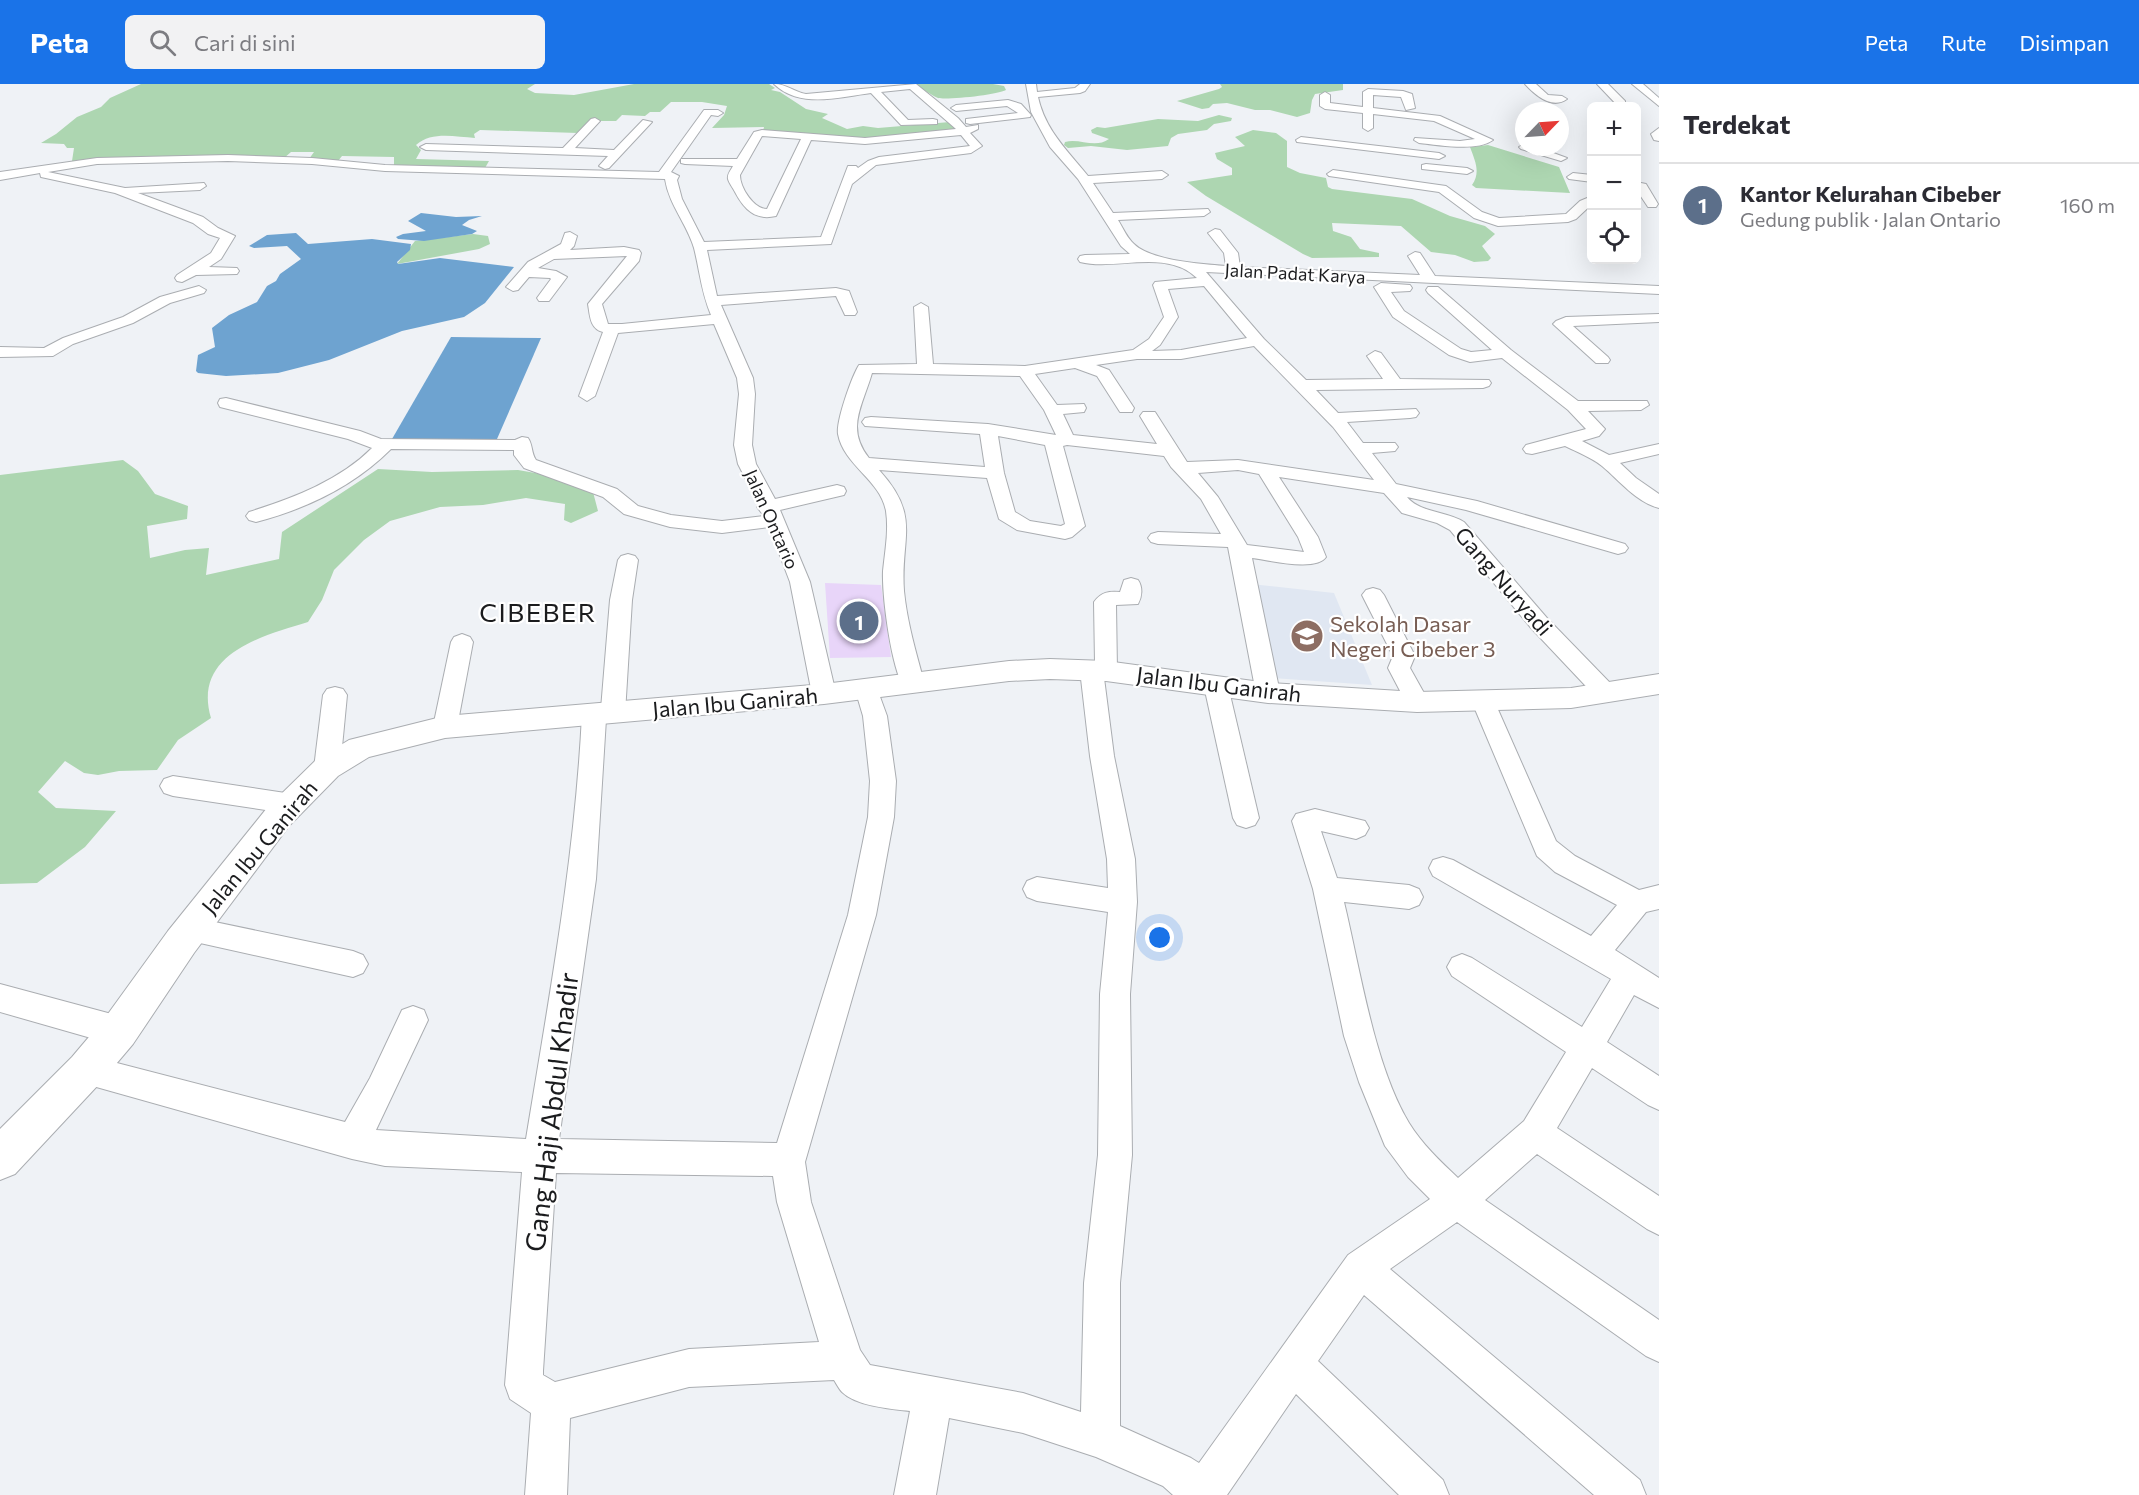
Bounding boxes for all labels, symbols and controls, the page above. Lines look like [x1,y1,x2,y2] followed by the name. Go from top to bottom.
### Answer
[125,15,545,69] search box
[30,25,89,59] text: Peta
[146,26,179,59] icon: search
[194,29,296,56] text: Cari di sini
[1865,30,1908,55] text: Peta
[1941,30,1986,55] text: Rute
[2019,30,2109,55] text: Disimpan
[1515,102,1569,156] north arrow
[1587,102,1641,264] map controls
[1587,102,1641,156] button: +
[1683,108,1790,139] text: Terdekat
[1587,156,1641,210] button: −
[1740,180,2001,207] text: Kantor Kelurahan Cibeber
[1698,193,1707,217] text: 1
[2060,193,2115,217] text: 160 m
[1740,207,2001,231] text: Gedung publik · Jalan Ontario
[1587,210,1641,264] button: locate
[1224,258,1366,288] street label: Jalan Padat Karya
[740,466,804,572] street label: Jalan Ontario
[1450,521,1558,641] street label: Gang Nuryadi
[479,596,597,627] district label: CIBEBER
[840,598,878,644] pin: 1
[1330,610,1496,662] place label: Sekolah Dasar Negeri Cibeber 3
[1289,618,1325,654] school or university icon: Sekolah Dasar Negeri Cibeber 3
[1135,660,1303,708] street label: Jalan Ibu Ganirah
[651,681,819,723] street label: Jalan Ibu Ganirah
[195,775,323,919] street label: Jalan Ibu Ganirah
[1145,923,1174,952] your location
[518,970,585,1253] street label: Gang Haji Abdul Khadir

